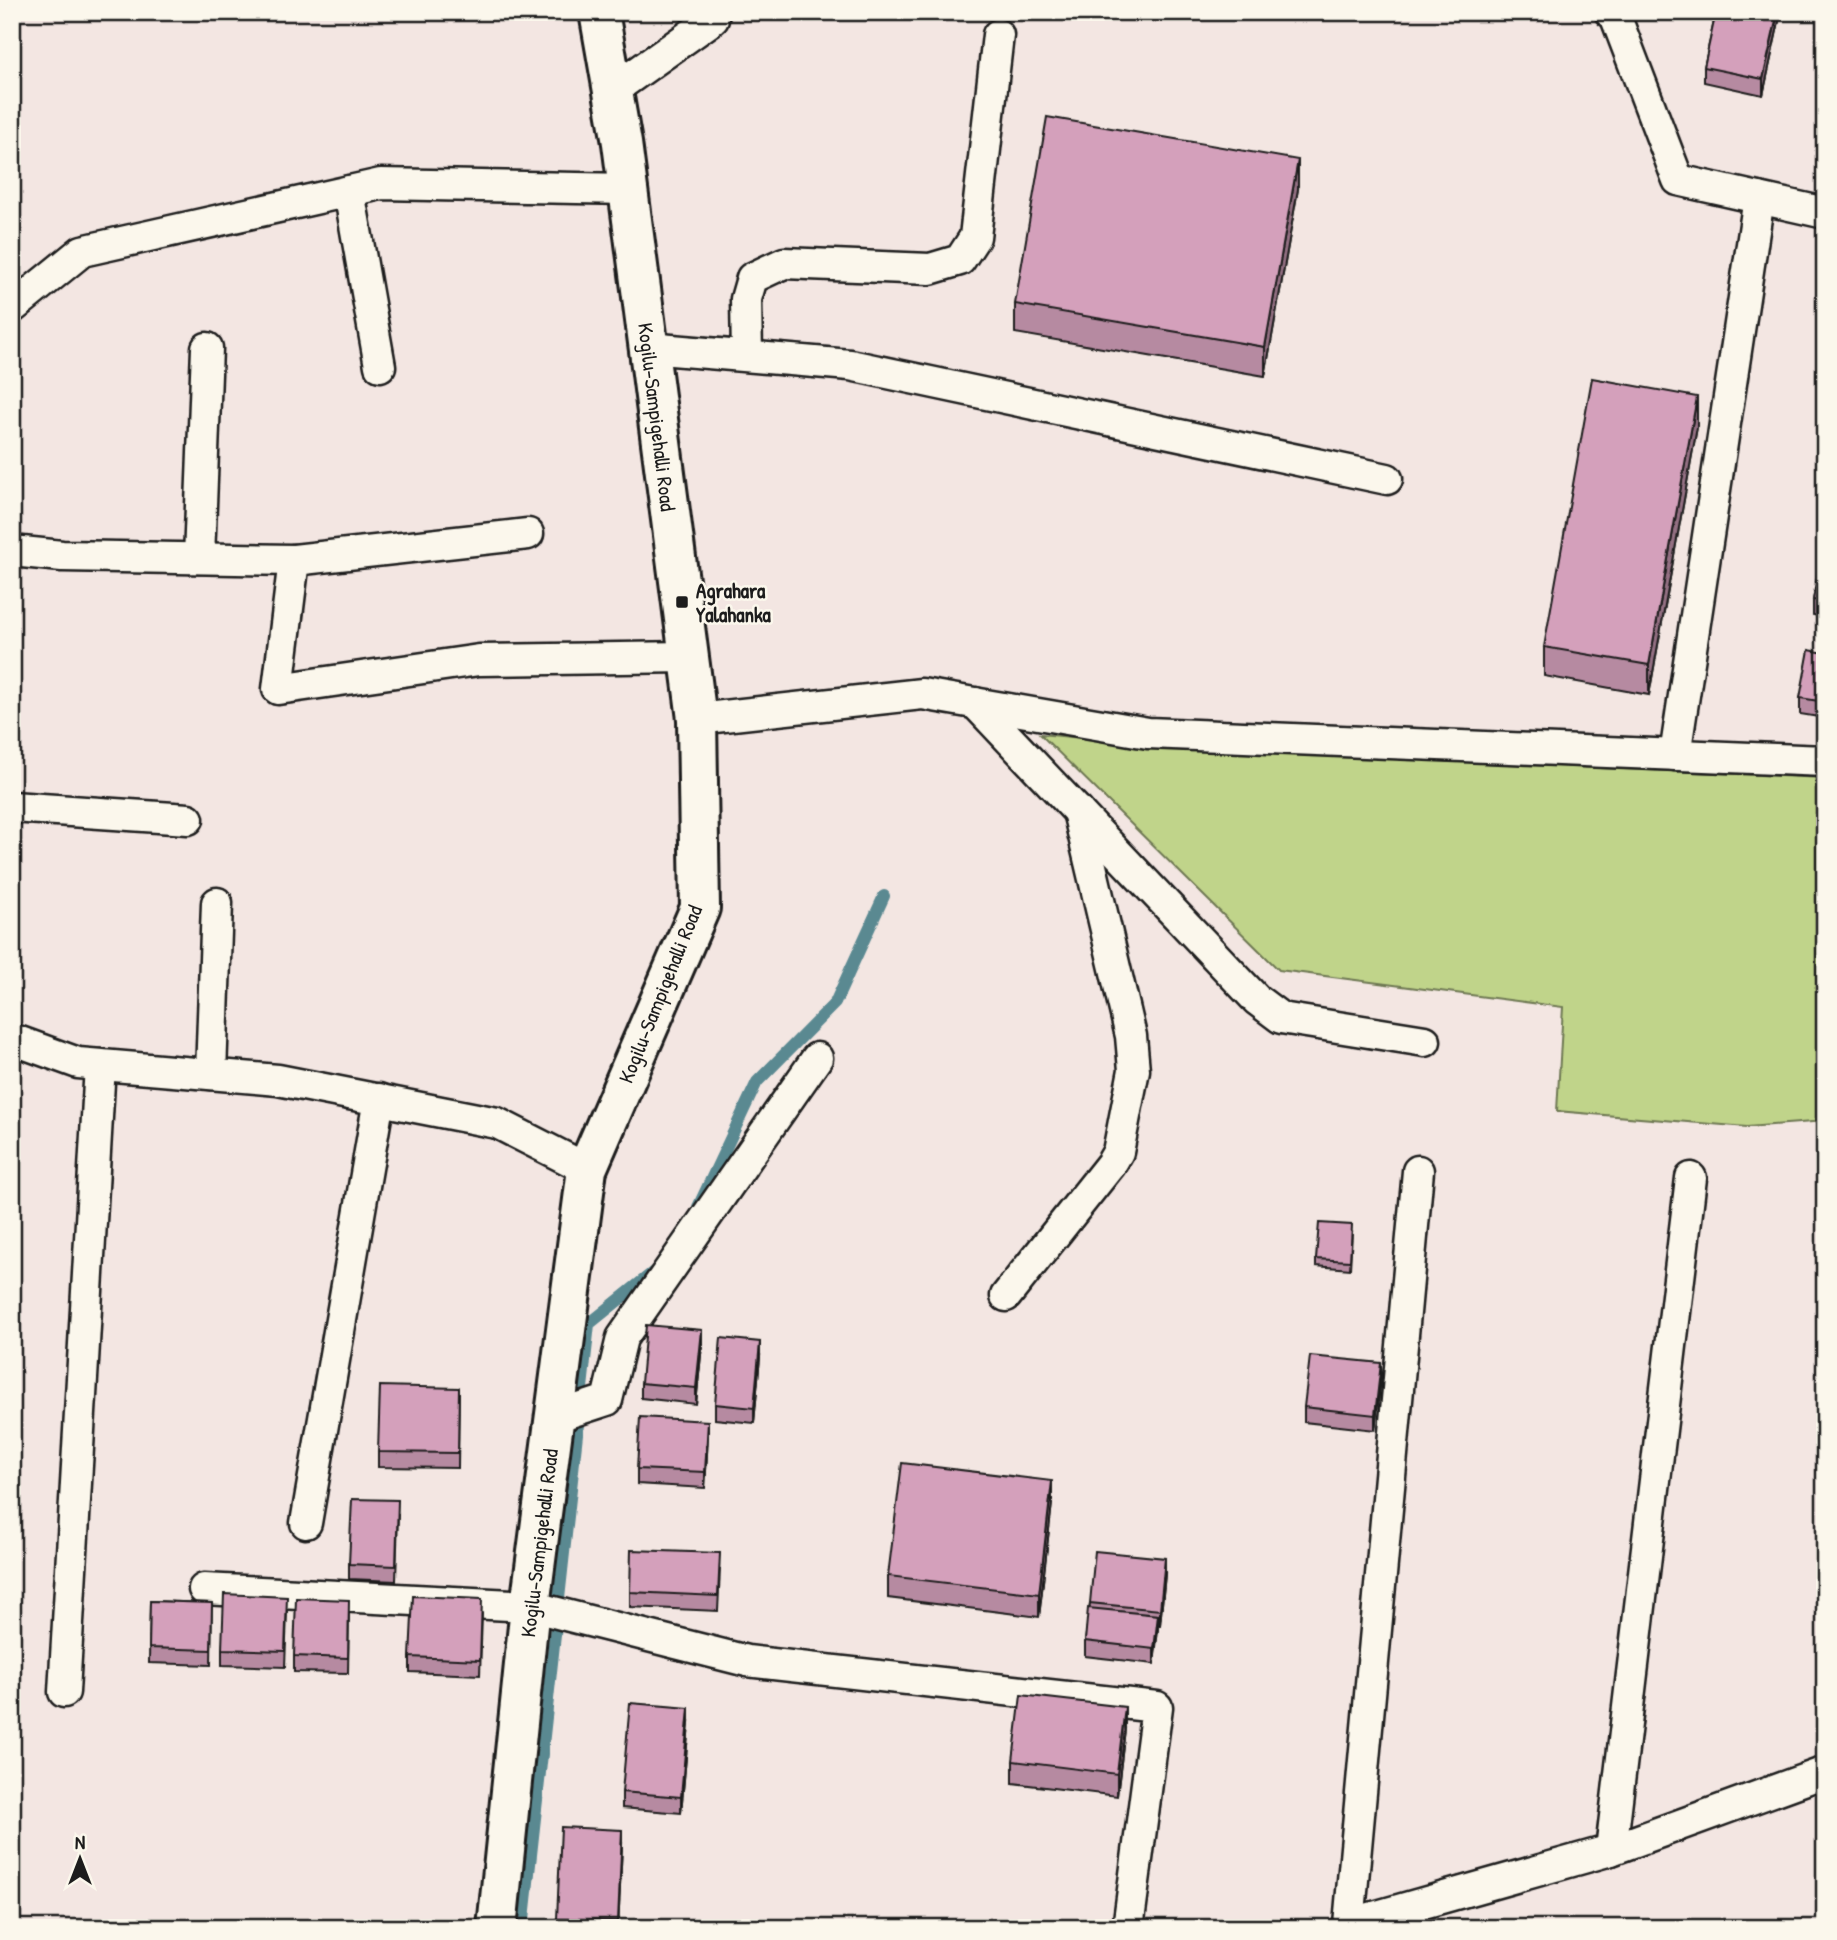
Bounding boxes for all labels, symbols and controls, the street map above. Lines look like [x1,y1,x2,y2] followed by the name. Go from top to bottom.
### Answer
[631,321,683,513] street label: Kogilu-Sampigehalli Road
[696,576,772,629] place label: Agrahara Yalahanka
[674,594,690,610] marker: Agrahara Yalahanka
[611,901,709,1087] street label: Kogilu-Sampigehalli Road
[513,1447,565,1639] street label: Kogilu-Sampigehalli Road
[46,1825,116,1895] north arrow
[75,1829,85,1855] text: N

